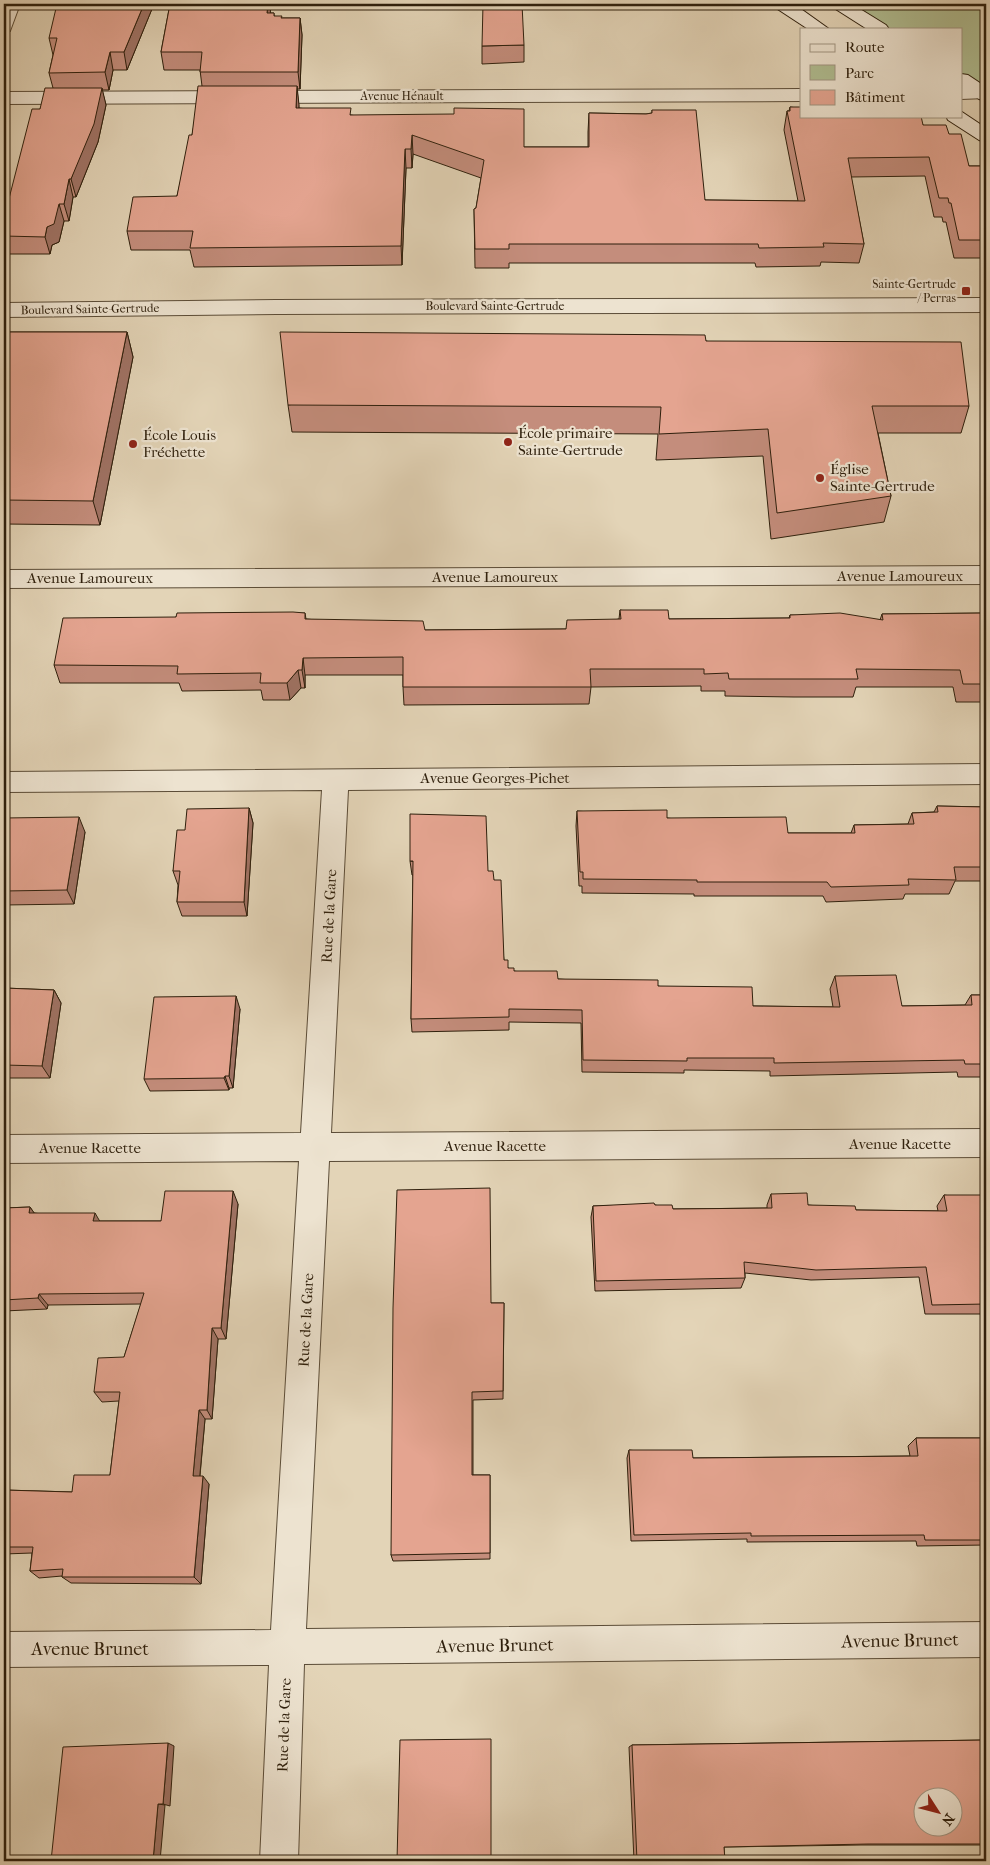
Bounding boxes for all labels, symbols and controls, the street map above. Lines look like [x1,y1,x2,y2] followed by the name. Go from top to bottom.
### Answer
[800,28,962,118] legend
[845,38,885,56] text: Route
[845,64,874,82] text: Parc
[845,88,906,106] text: Bâtiment
[359,89,444,103] street label: Avenue Hénault
[872,277,957,305] place label: Sainte-Gertrude / Perras
[960,285,972,297] marker: Sainte-Gertrude / Perras
[426,299,564,313] street label: Boulevard Sainte-Gertrude
[20,301,160,317] street label: Boulevard Sainte-Gertrude
[518,424,623,459] place label: École primaire Sainte-Gertrude
[143,426,216,461] place label: École Louis Fréchette
[502,436,514,448] marker: École primaire Sainte-Gertrude
[127,438,139,450] marker: École Louis Fréchette
[830,460,935,495] place label: Église Sainte-Gertrude
[814,472,826,484] marker: Église Sainte-Gertrude
[836,567,963,585] street label: Avenue Lamoureux
[431,568,558,586] street label: Avenue Lamoureux
[26,569,153,587] street label: Avenue Lamoureux
[419,769,570,787] street label: Avenue Georges-Pichet
[318,868,340,963] street label: Rue de la Gare
[848,1135,952,1153] street label: Avenue Racette
[443,1137,547,1155] street label: Avenue Racette
[38,1139,142,1157] street label: Avenue Racette
[295,1272,317,1367] street label: Rue de la Gare
[840,1629,959,1653] street label: Avenue Brunet
[435,1634,554,1658] street label: Avenue Brunet
[30,1639,149,1660] street label: Avenue Brunet
[273,1677,295,1772] street label: Rue de la Gare
[912,1788,962,1838] north arrow
[938,1810,958,1829] text: N

